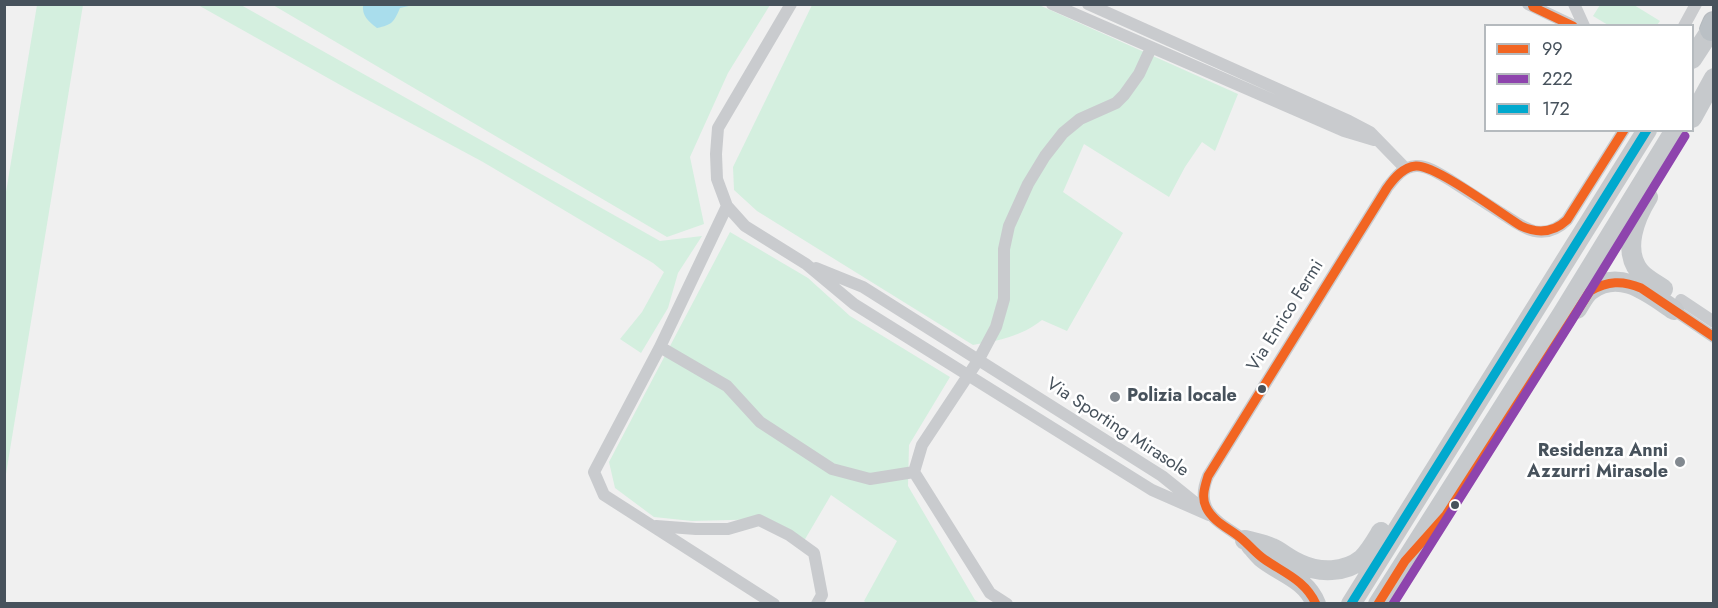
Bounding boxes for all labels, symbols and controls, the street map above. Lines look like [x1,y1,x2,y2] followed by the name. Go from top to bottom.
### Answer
[1484,24,1694,132] legend
[1542,36,1563,62] text: 99
[1542,66,1573,92] text: 222
[1542,96,1570,122] text: 172
[1243,256,1329,376] street label: Via Enrico Fermi
[1042,374,1192,482] street label: Via Sporting Mirasole
[1256,383,1268,395] unlabelled marker
[1127,386,1237,408] place label: Polizia locale
[1108,390,1122,404] marker: Polizia locale
[1527,441,1668,484] place label: Residenza Anni Azzurri Mirasole
[1673,455,1687,469] marker: Residenza Anni Azzurri Mirasole
[1449,499,1461,511] unlabelled marker

